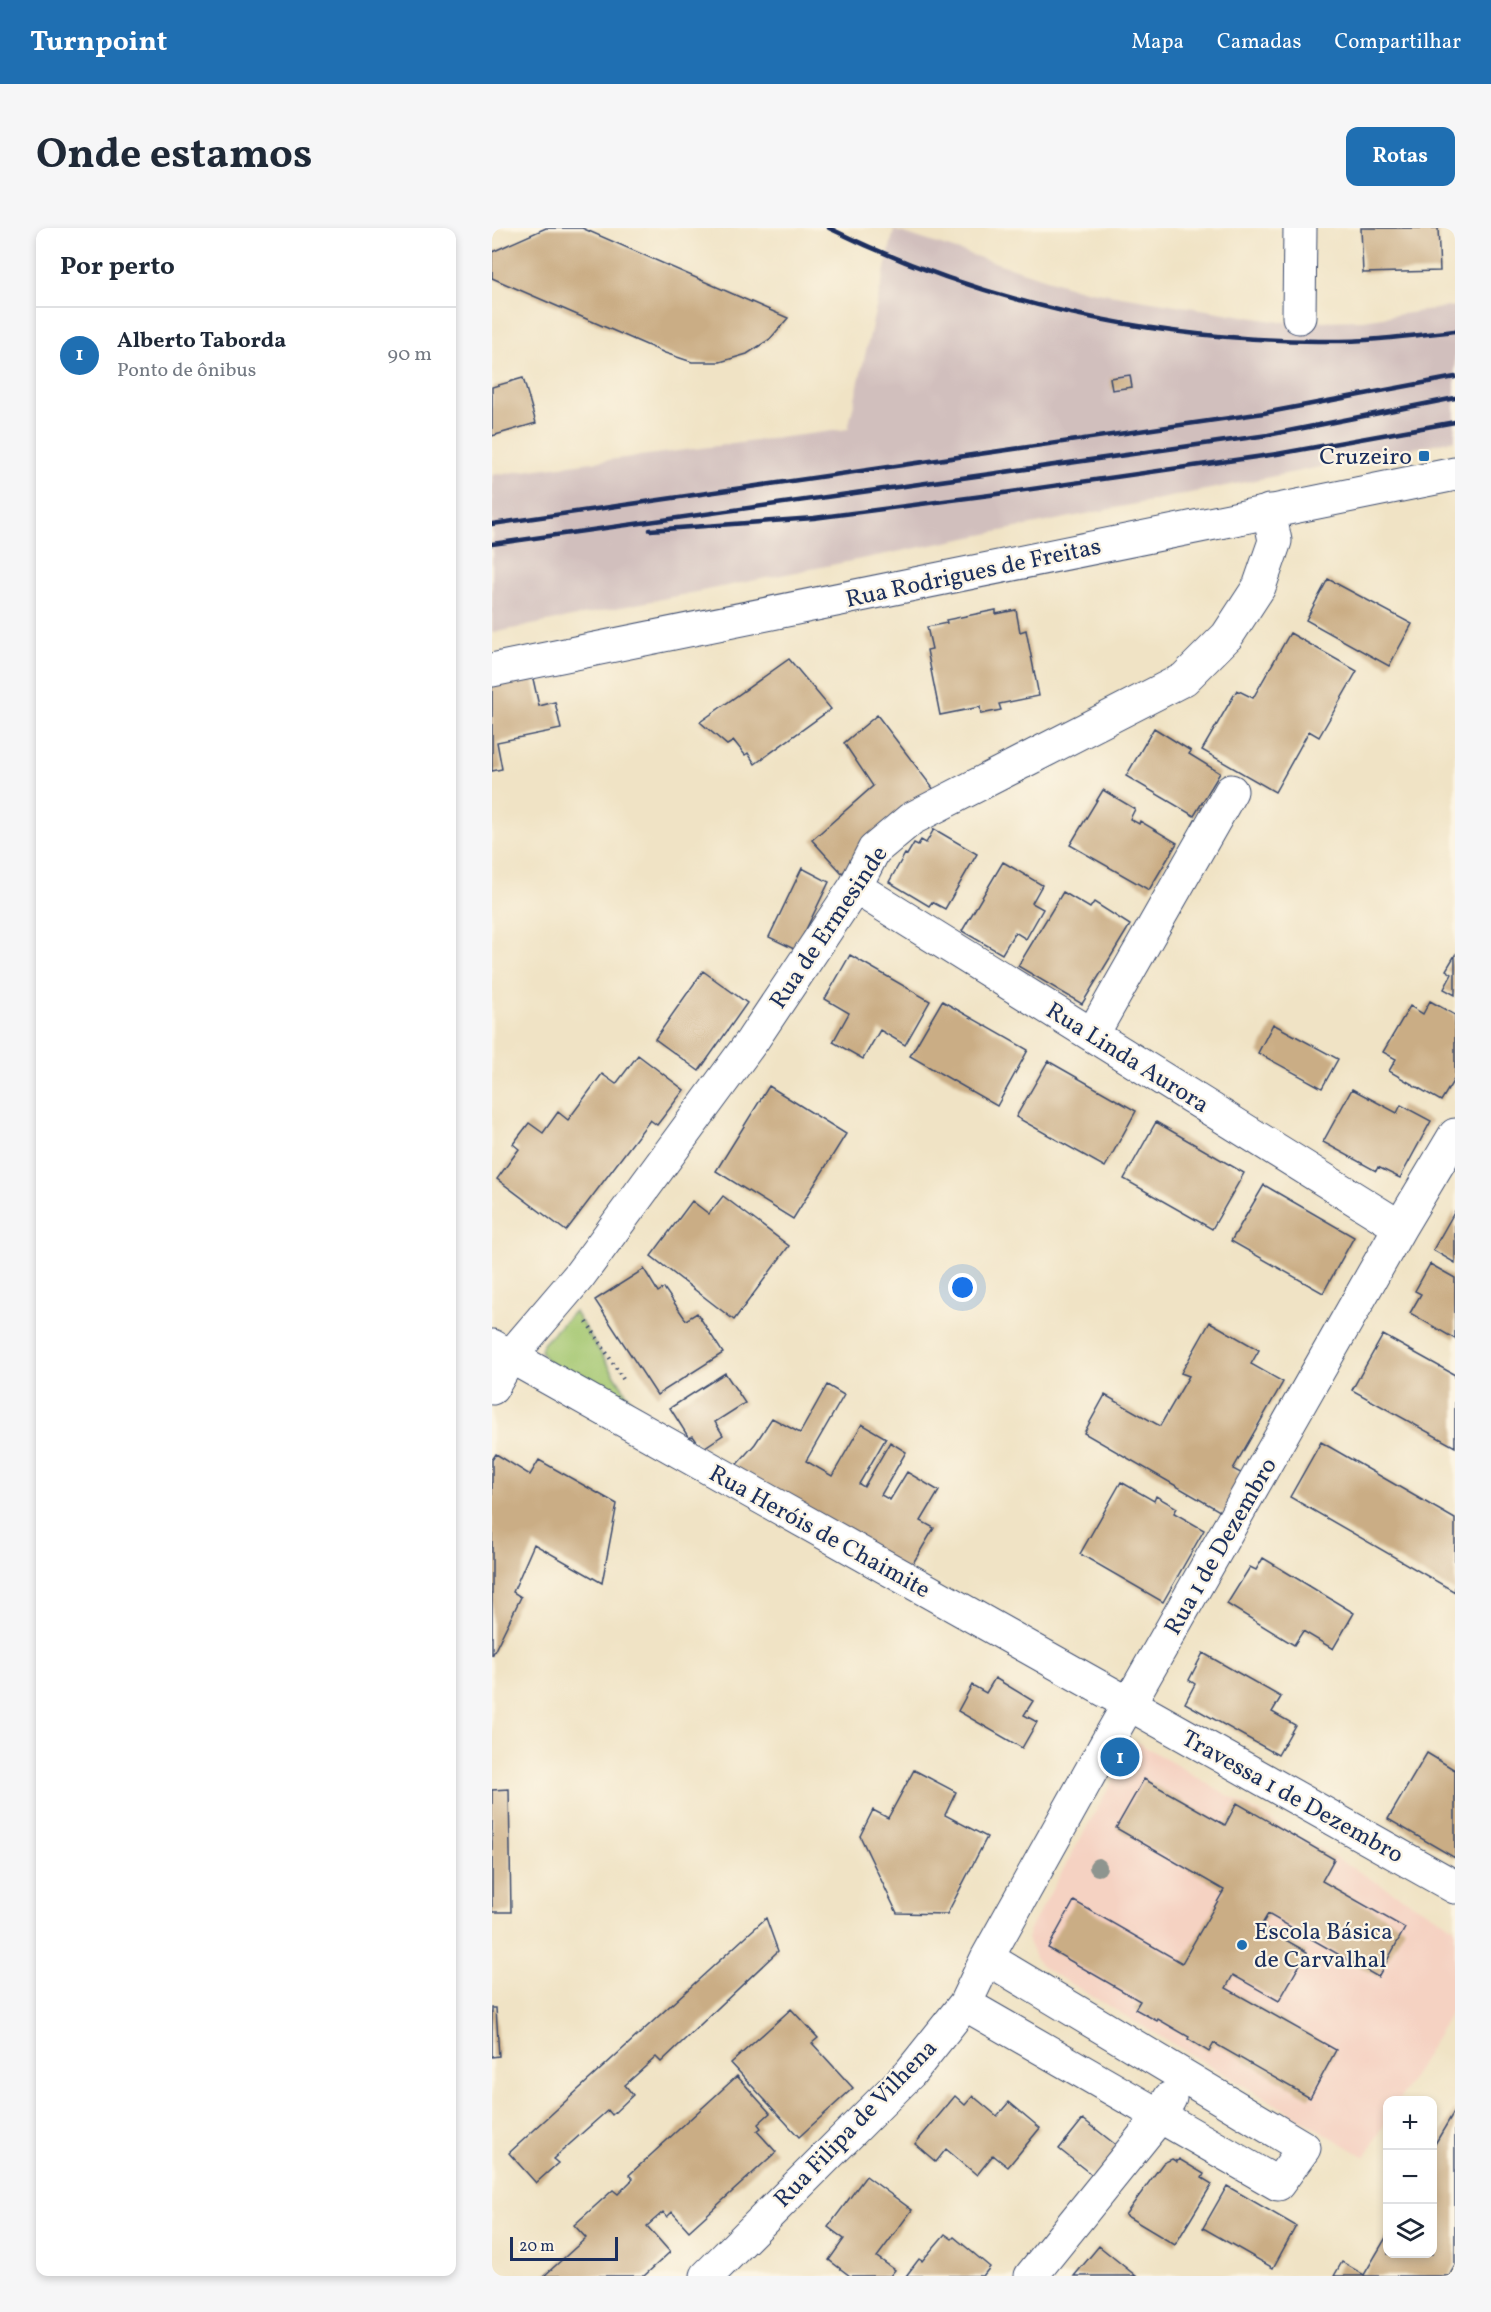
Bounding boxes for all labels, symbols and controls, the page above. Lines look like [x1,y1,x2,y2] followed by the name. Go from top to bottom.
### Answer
[30,23,167,62] text: Turnpoint
[1131,28,1184,57] text: Mapa
[1217,28,1301,57] text: Camadas
[1334,28,1461,57] text: Compartilhar
[36,127,312,186] text: Onde estamos
[1346,127,1455,186] button: Rotas
[60,249,175,285] text: Por perto
[117,326,286,357] text: Alberto Taborda
[75,341,84,369] text: 1
[388,341,432,369] text: 90 m
[117,357,256,385] text: Ponto de ônibus
[1319,441,1412,475] place label: Cruzeiro
[1417,449,1431,463] marker: Cruzeiro
[843,530,1104,618] street label: Rua Rodrigues de Freitas
[762,840,897,1016] street label: Rua de Ermesinde
[1039,995,1215,1123] street label: Rua Linda Aurora
[948,1273,977,1302] your location
[1157,1452,1286,1642] street label: Rua 1 de Dezembro
[702,1458,936,1608] street label: Rua Heróis de Chaimite
[1175,1723,1409,1873] street label: Travessa 1 de Dezembro
[1100,1734,1140,1780] pin: 1
[1254,1916,1393,1978] place label: Escola Básica de Carvalhal
[1235,1938,1249,1952] marker: Escola Básica de Carvalhal
[767,2033,946,2216] street label: Rua Filipa de Vilhena
[1383,2096,1437,2258] map controls
[1383,2096,1437,2150] button: +
[1383,2150,1437,2204] button: −
[1383,2204,1437,2258] button: layers
[510,2234,618,2262] scale bar
[519,2236,554,2258] text: 20 m

